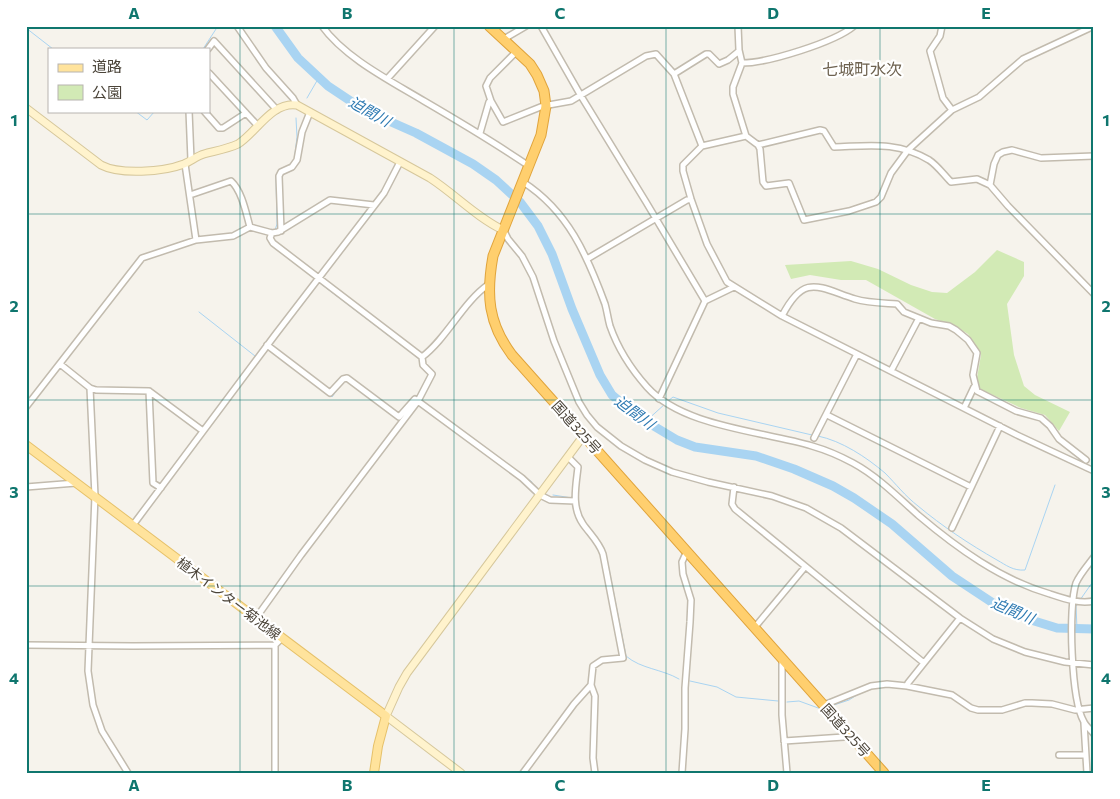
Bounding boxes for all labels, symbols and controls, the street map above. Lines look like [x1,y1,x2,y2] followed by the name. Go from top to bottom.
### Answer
[128,3,140,22] text: A
[342,3,353,22] text: B
[555,3,566,22] text: C
[767,3,779,22] text: D
[981,3,991,22] text: E
[48,48,210,112] legend
[92,57,122,75] text: 道路
[822,59,902,78] district label: 七城町水次
[92,83,122,101] text: 公園
[346,92,396,131] water label: 迫間川
[10,110,18,129] text: 1
[1102,110,1110,129] text: 1
[9,296,19,315] text: 2
[1101,296,1111,315] text: 2
[612,391,660,434] water label: 迫間川
[549,397,605,457] street label: 国道325号
[9,482,19,501] text: 3
[1101,482,1111,501] text: 3
[174,553,284,643] street label: 植木インター菊池線
[989,593,1039,628] water label: 迫間川
[9,668,19,687] text: 4
[1101,668,1111,687] text: 4
[818,700,874,760] street label: 国道325号
[128,775,140,794] text: A
[342,775,353,794] text: B
[555,775,566,794] text: C
[767,775,779,794] text: D
[981,775,991,794] text: E

